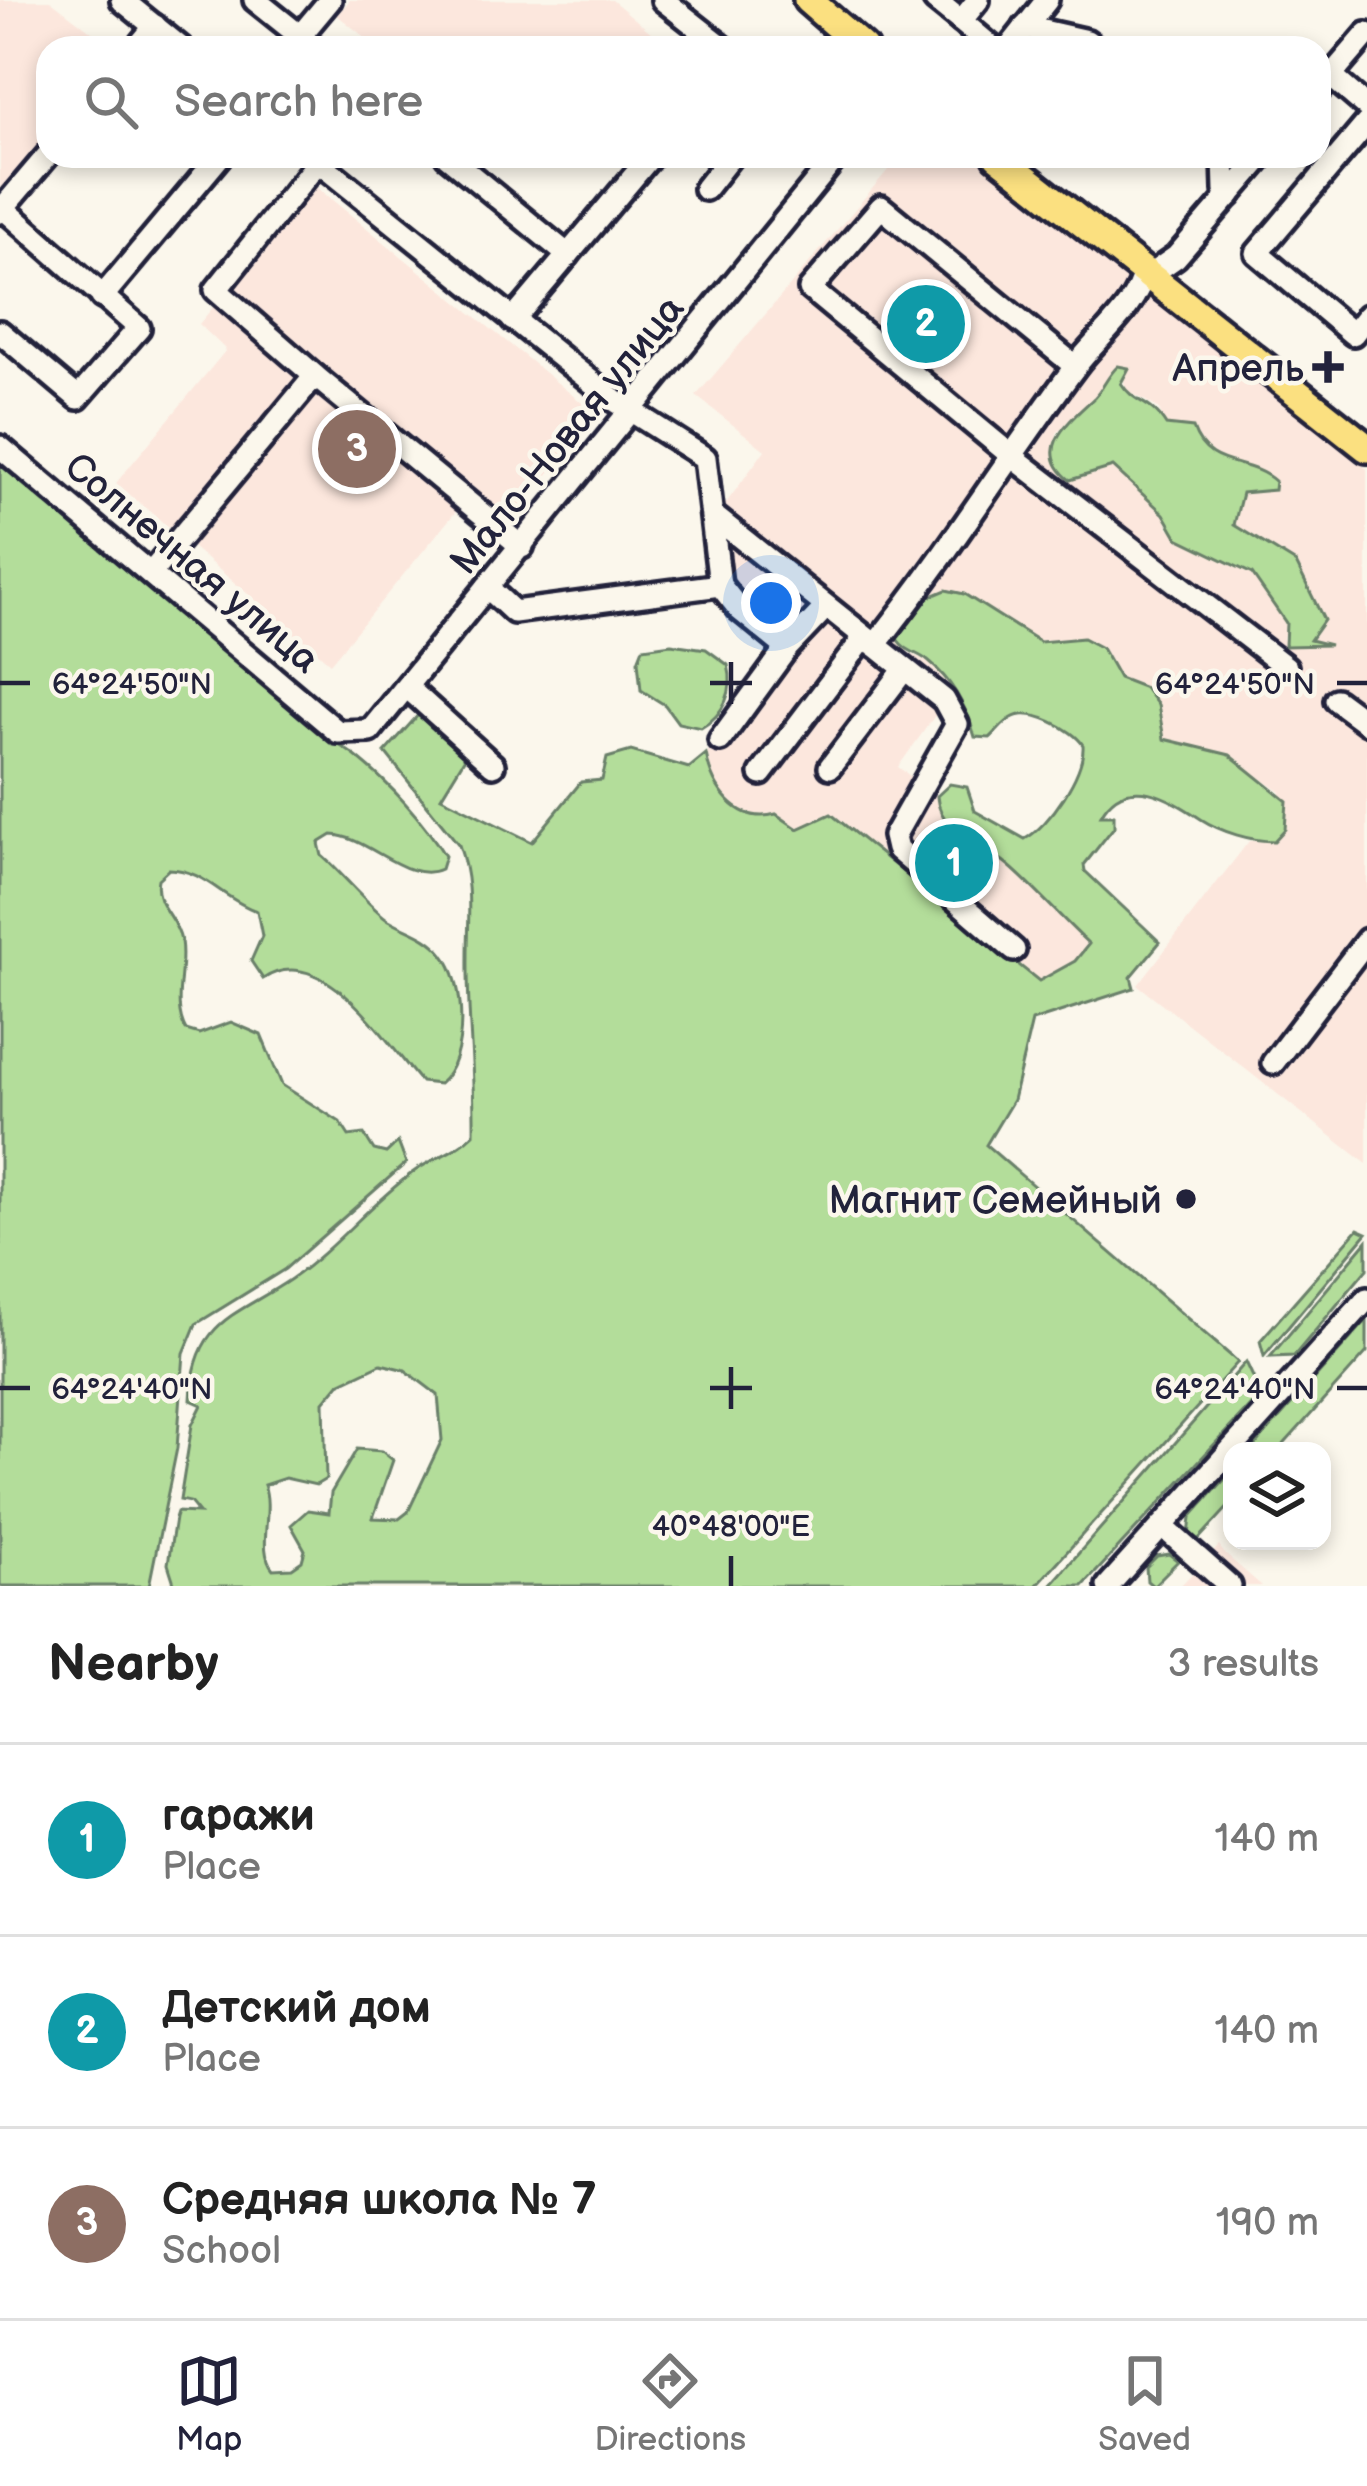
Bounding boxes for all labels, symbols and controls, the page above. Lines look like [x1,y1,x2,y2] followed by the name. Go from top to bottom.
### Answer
[36,36,1331,168] search box
[78,69,144,135] icon: search
[174,75,423,130] text: Search here
[887,279,965,369] pin: 2
[441,287,695,585] street label: Мало-Новая улица
[1172,346,1304,393] place label: Апрель
[1315,354,1341,380] marker: Апрель
[318,404,396,494] pin: 3
[55,444,328,684] street label: Солнечная улица
[741,573,801,633] your location
[52,667,212,703] text: 64°24'50"N
[1155,667,1315,703] text: 64°24'50"N
[915,818,993,908] pin: 1
[828,1178,1162,1225] place label: Магнит Семейный
[1173,1186,1199,1212] marker: Магнит Семейный
[51,1372,213,1408] text: 64°24'40"N
[1154,1372,1316,1408] text: 64°24'40"N
[1223,1442,1331,1550] map controls
[1223,1442,1331,1550] button: layers
[652,1509,810,1545] text: 40°48'00"E
[48,1634,219,1695] text: Nearby
[1167,1641,1319,1688] text: 3 results
[162,1789,315,1844] text: гаражи
[79,1816,95,1863] text: 1
[1214,1816,1319,1863] text: 140 m
[162,1844,261,1891] text: Place
[162,1981,431,2036] text: Детский дом
[75,2008,99,2055] text: 2
[1214,2008,1319,2055] text: 140 m
[162,2036,261,2083] text: Place
[162,2173,597,2228] text: Средняя школа № 7
[76,2200,98,2247] text: 3
[1216,2200,1319,2247] text: 190 m
[162,2228,281,2275] text: School
[176,2348,242,2460] tab: Map
[595,2348,746,2460] tab: Directions
[1098,2348,1191,2460] tab: Saved

